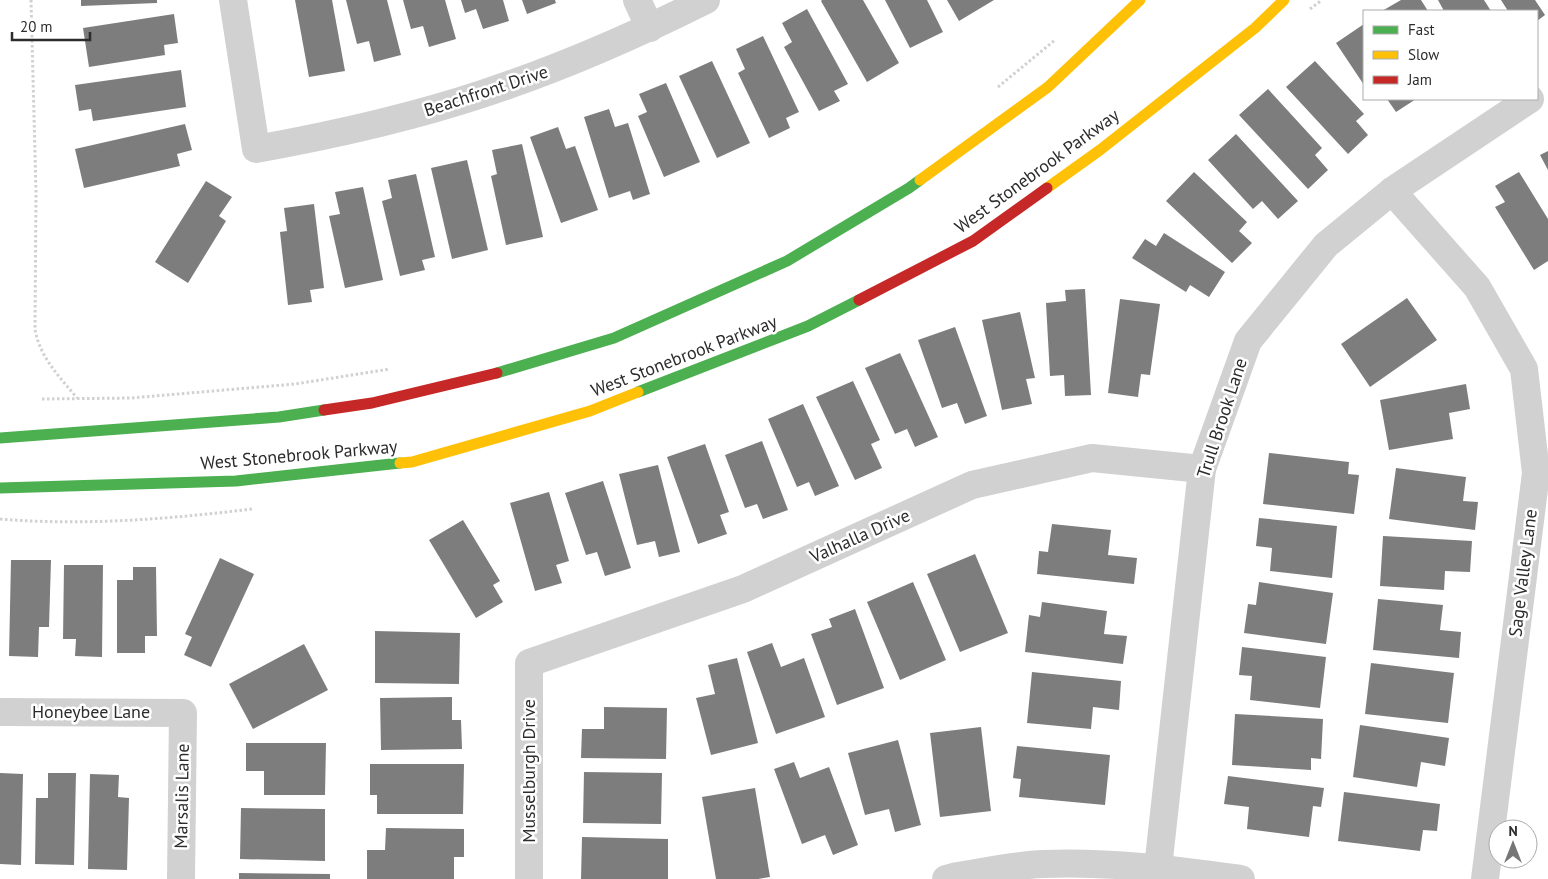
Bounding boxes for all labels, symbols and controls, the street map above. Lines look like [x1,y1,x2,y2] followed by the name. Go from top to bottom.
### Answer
[12,10,90,42] scale bar
[1363,10,1538,100] legend
[20,17,53,36] text: 20 m
[1408,20,1435,39] text: Fast
[1408,45,1439,64] text: Slow
[421,60,551,121] street label: Beachfront Drive
[1407,70,1432,89] text: Jam
[950,103,1124,238] street label: West Stonebrook Parkway
[587,309,781,402] street label: West Stonebrook Parkway
[1191,355,1252,481] street label: Trull Brook Lane
[200,434,399,475] street label: West Stonebrook Parkway
[805,503,913,568] street label: Valhalla Drive
[1503,508,1542,638] street label: Sage Valley Lane
[517,699,540,843] street label: Musselburgh Drive
[32,700,150,723] street label: Honeybee Lane
[169,743,194,849] street label: Marsalis Lane
[1488,819,1538,869] north arrow
[1508,822,1518,840] text: N

